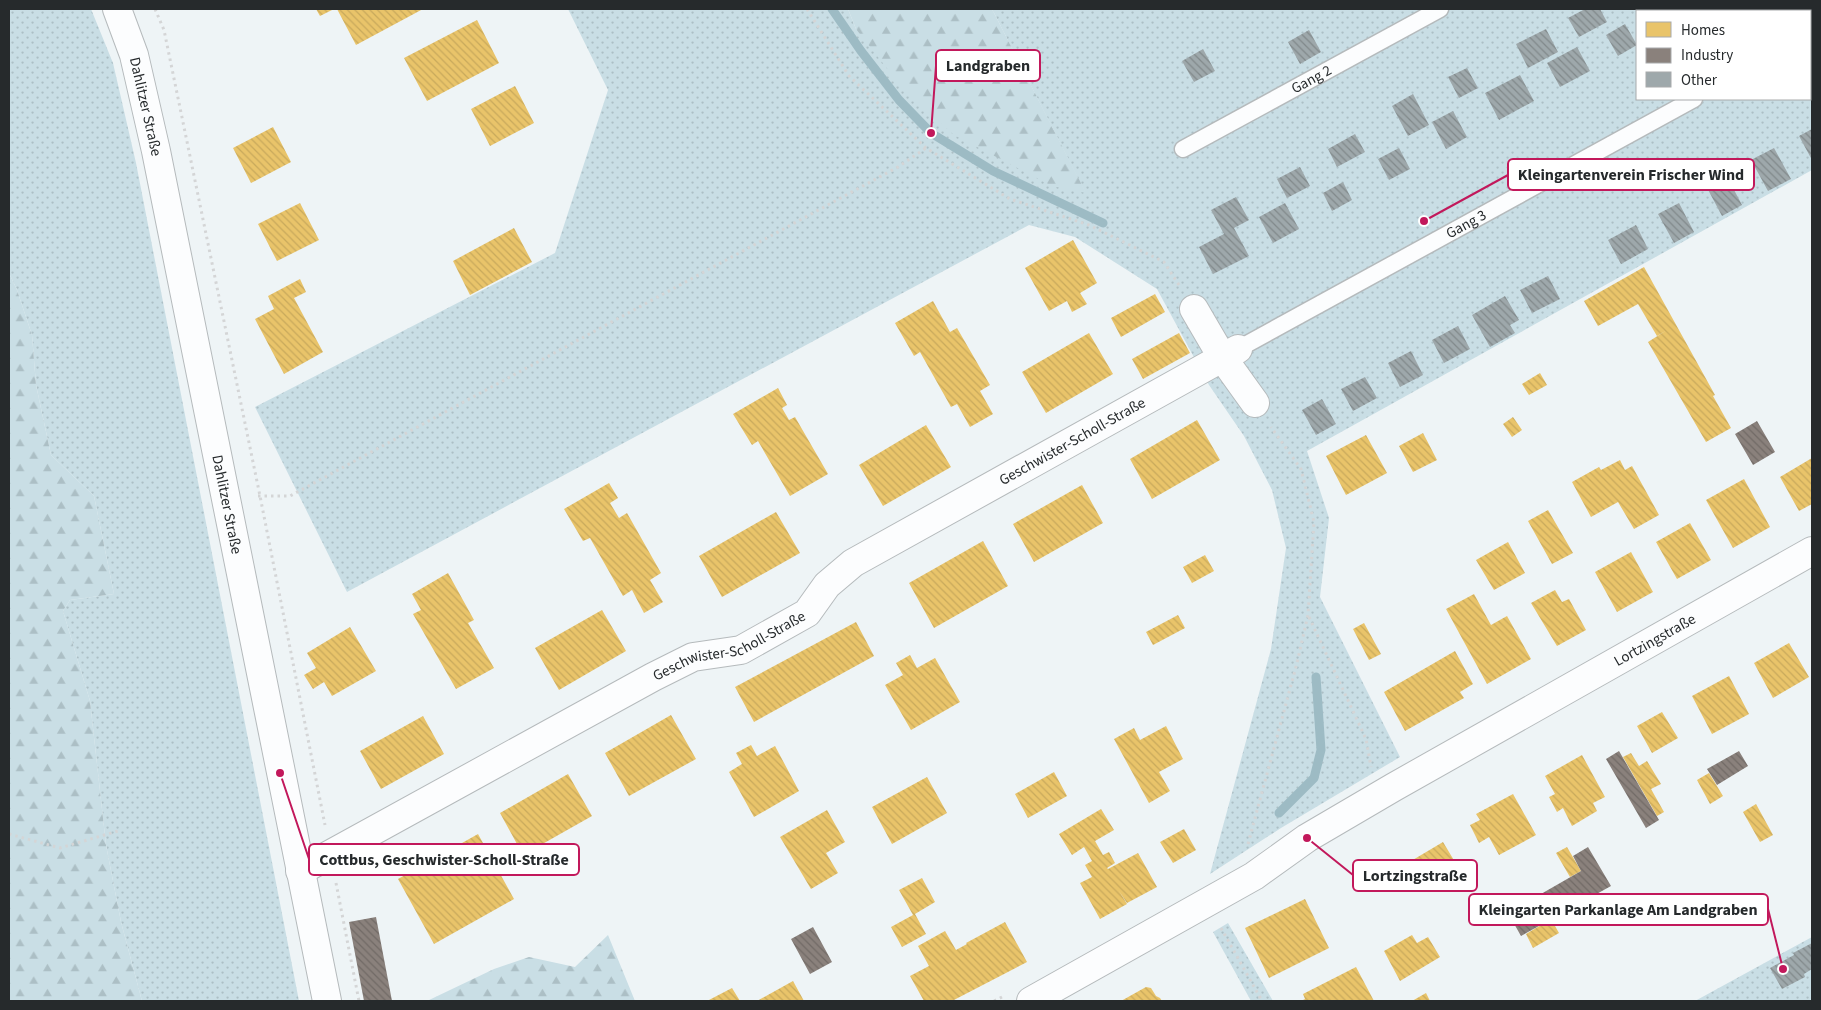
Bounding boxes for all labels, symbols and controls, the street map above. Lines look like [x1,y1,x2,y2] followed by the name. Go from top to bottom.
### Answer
[1636,10,1811,100] legend
[1681,20,1725,41] text: Homes
[1681,45,1733,66] text: Industry
[936,50,1040,81] callout: Landgraben
[124,55,167,158] street label: Dahlitzer Straße
[946,55,1030,77] text: Landgraben
[1288,60,1335,99] street label: Gang 2
[1681,70,1718,91] text: Other
[1508,159,1754,190] callout: Kleingartenverein Frischer Wind
[1518,164,1744,186] text: Kleingartenverein Frischer Wind
[1442,205,1490,244] street label: Gang 3
[995,392,1150,491] street label: Geschwister-Scholl-Straße
[206,453,247,556] street label: Dahlitzer Straße
[649,606,809,686] street label: Geschwister-Scholl-Straße
[1610,609,1700,672] street label: Lortzingstraße
[309,844,579,875] callout: Cottbus, Geschwister-Scholl-Straße
[319,849,569,871] text: Cottbus, Geschwister-Scholl-Straße
[1353,860,1477,891] callout: Lortzingstraße
[1363,865,1467,887] text: Lortzingstraße
[1469,894,1768,925] callout: Kleingarten Parkanlage Am Landgraben
[1478,899,1758,921] text: Kleingarten Parkanlage Am Landgraben

